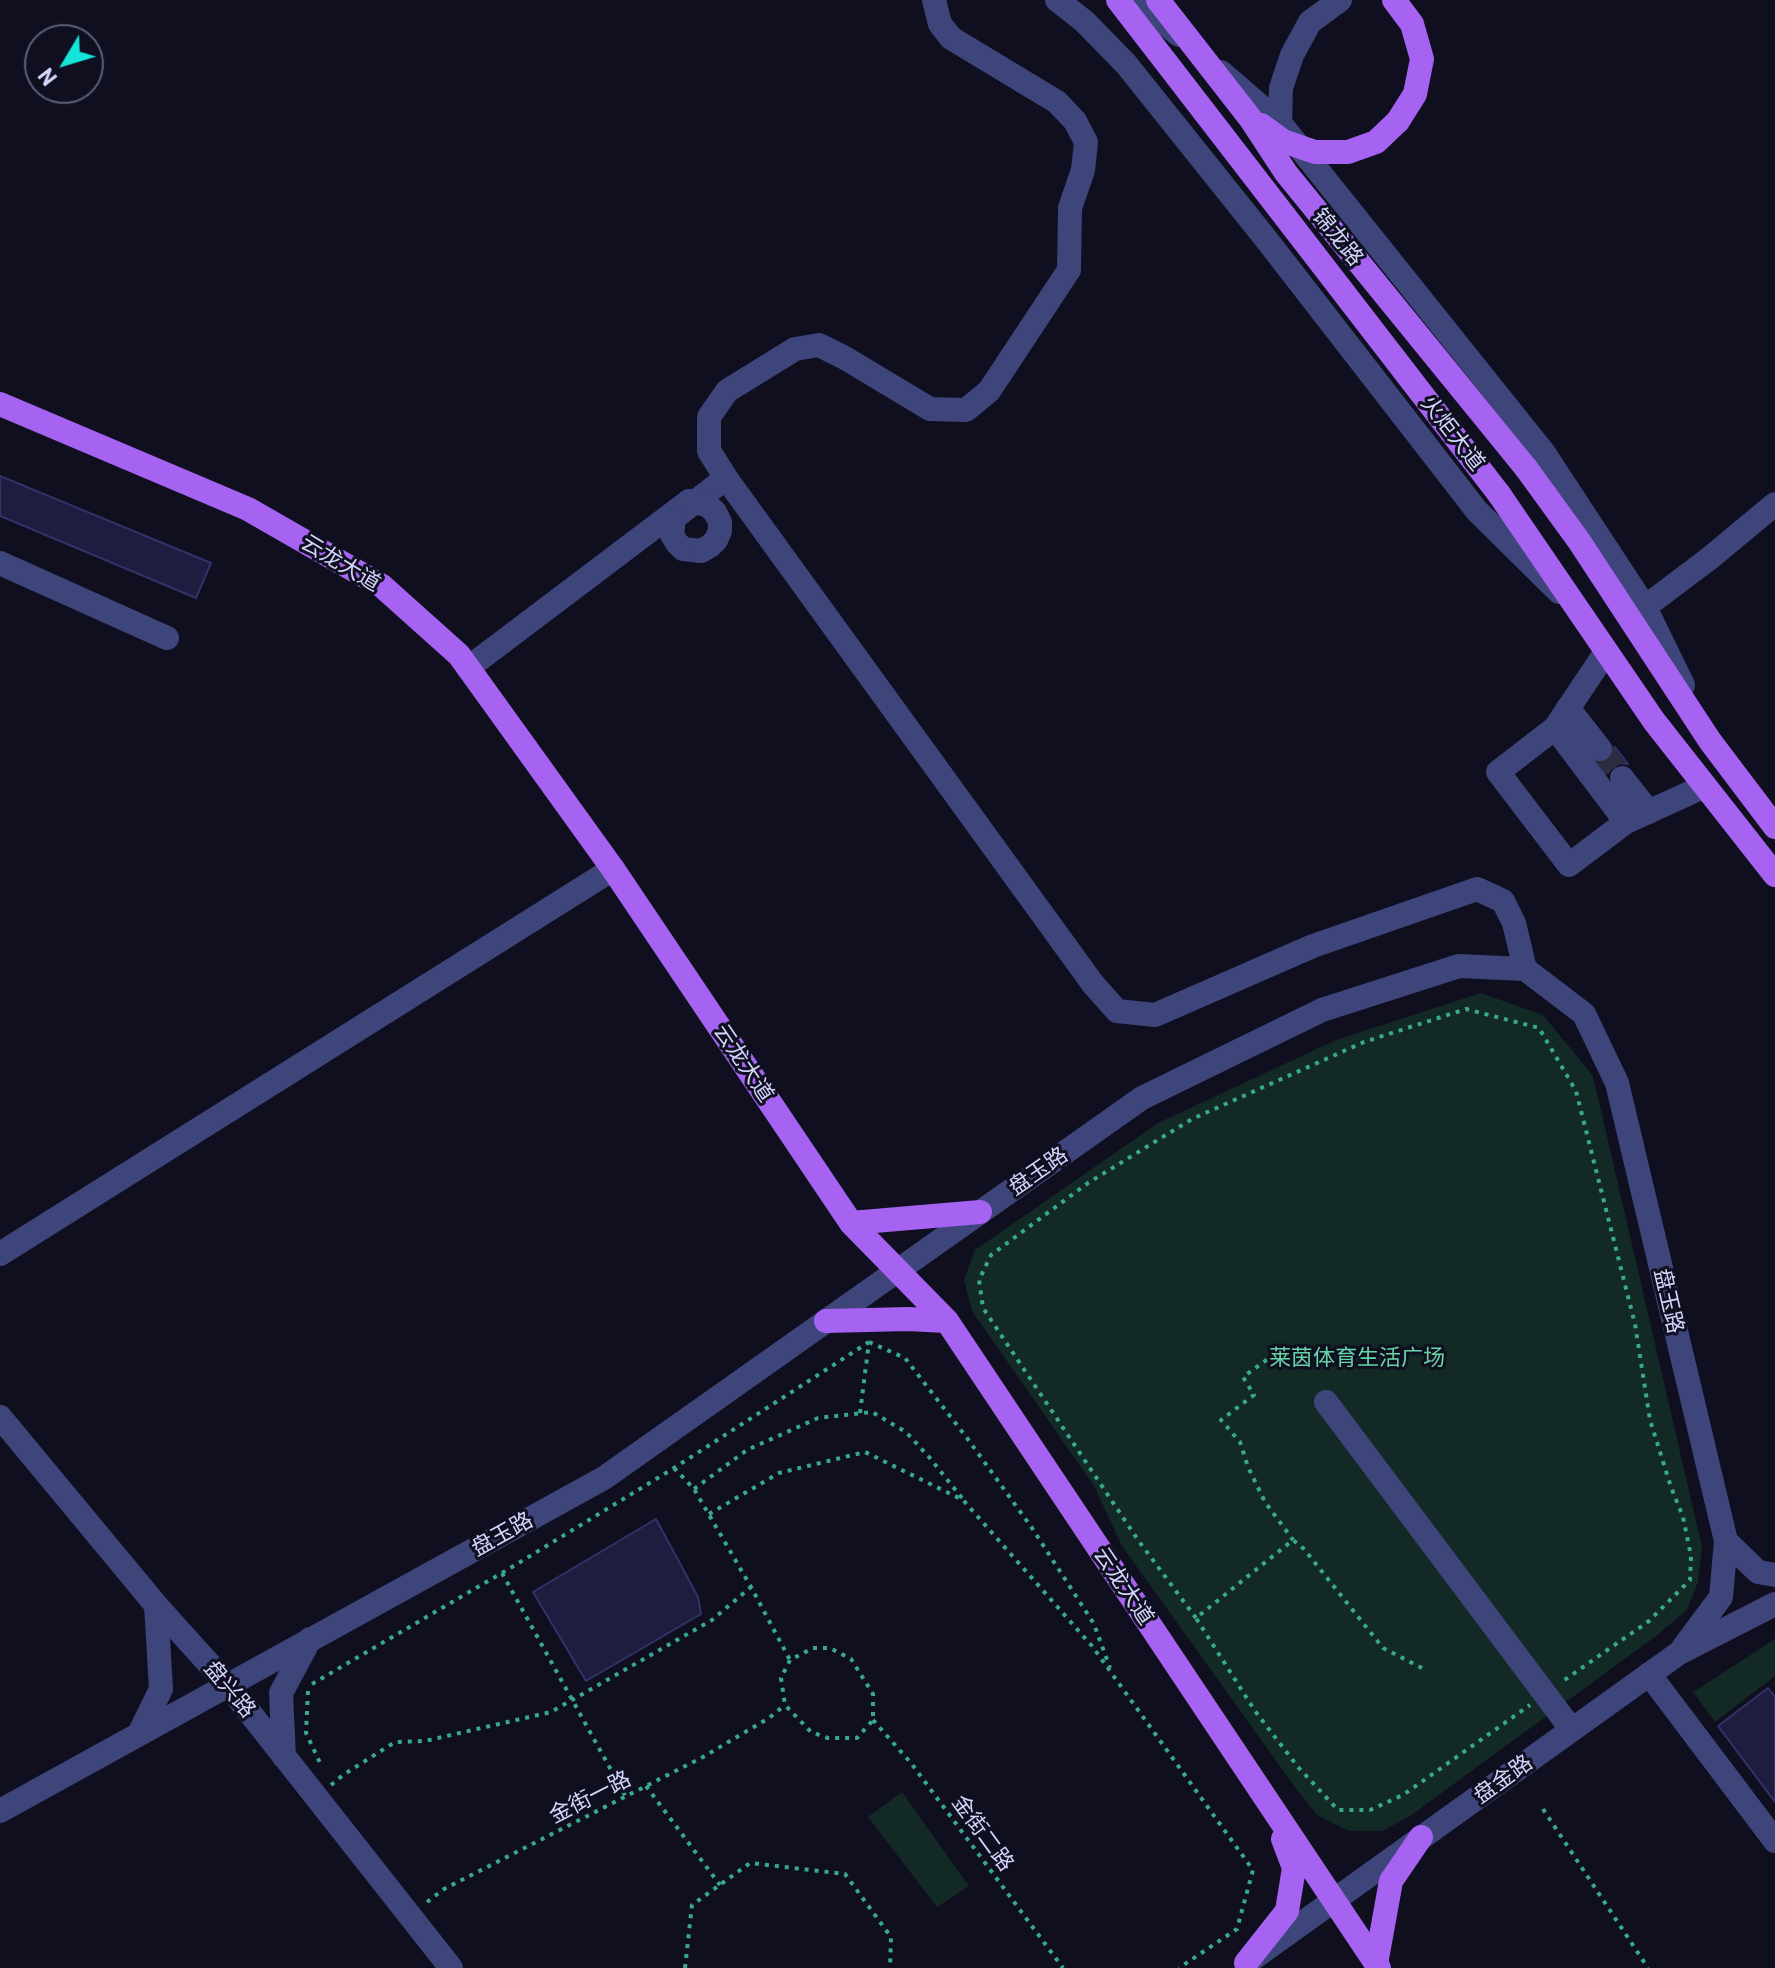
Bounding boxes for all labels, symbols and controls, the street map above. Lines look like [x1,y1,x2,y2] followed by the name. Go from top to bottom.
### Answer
[24,24,104,104] north arrow
[32,64,61,91] text: N
[1307,203,1369,271] street label: 锦龙路
[1416,390,1490,476] street label: 火炬大道
[296,529,386,597] street label: 云龙大道
[708,1019,780,1107] street label: 云龙大道
[1003,1141,1073,1201] street label: 盘玉路
[1649,1266,1689,1336] street label: 盘玉路
[1269,1345,1445,1371] park label: 莱茵体育生活广场
[467,1506,537,1562] street label: 盘玉路
[1088,1542,1160,1630] street label: 云龙大道
[199,1655,261,1723] street label: 盘兴路
[1469,1749,1537,1809] street label: 盘金路
[545,1765,635,1829] street label: 金街一路
[946,1790,1020,1876] street label: 金街二路

